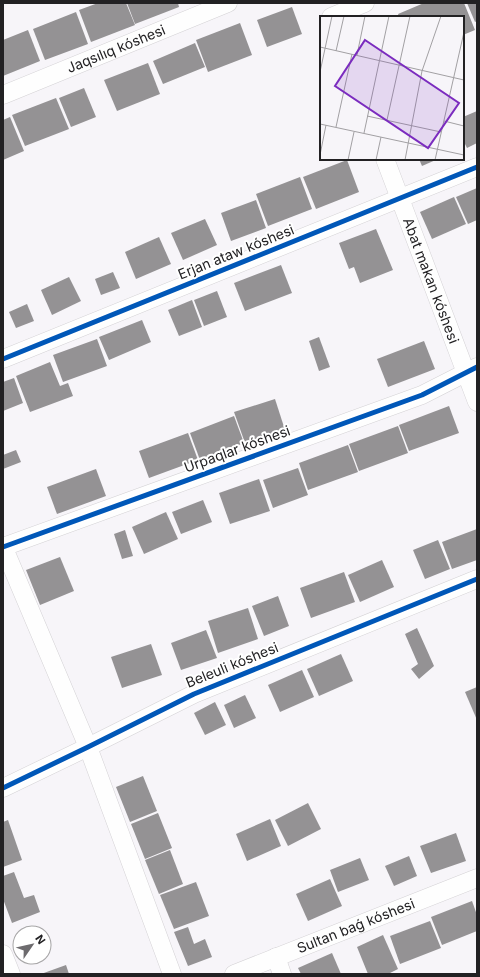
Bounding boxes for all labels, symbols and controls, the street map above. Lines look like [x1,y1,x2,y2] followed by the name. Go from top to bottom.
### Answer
[320,16,464,160] inset map
[64,21,168,76] street label: Jaqsılıq kóshesi
[400,215,463,346] street label: Abat makan kóshesi
[175,221,296,283] street label: Erjan ataw kóshesi
[181,421,292,476] street label: Urpaqlar kóshesi
[183,638,281,691] street label: Beleuli kóshesi
[294,895,417,956] street label: Sultan baǵ kóshesi
[12,925,52,965] north arrow
[32,932,48,947] text: N

